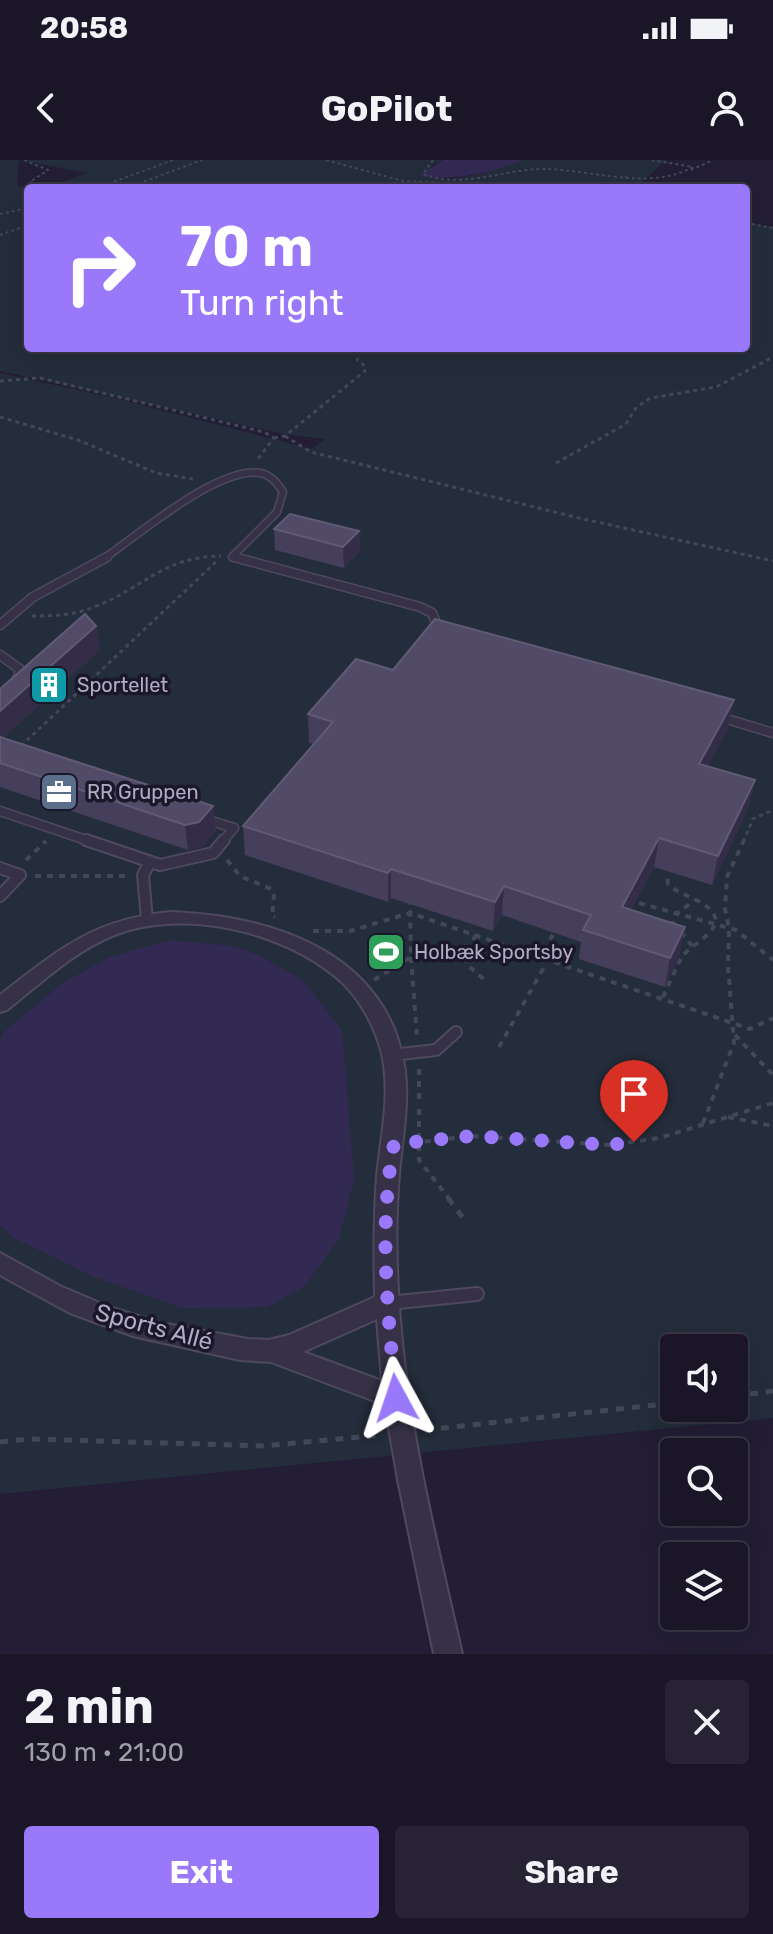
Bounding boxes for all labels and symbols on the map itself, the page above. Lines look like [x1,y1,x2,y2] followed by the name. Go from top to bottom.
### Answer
[28,664,70,706] building icon: Sportellet
[77,673,168,697] place label: Sportellet
[38,771,80,813] office icon: RR Gruppen
[87,780,199,804] place label: RR Gruppen
[365,931,407,973] sports icon: Holbæk Sportsby
[414,940,573,964] place label: Holbæk Sportsby
[600,1060,668,1142] pin
[92,1298,216,1356] street label: Sports Allé
[354,1356,438,1440] position arrow

